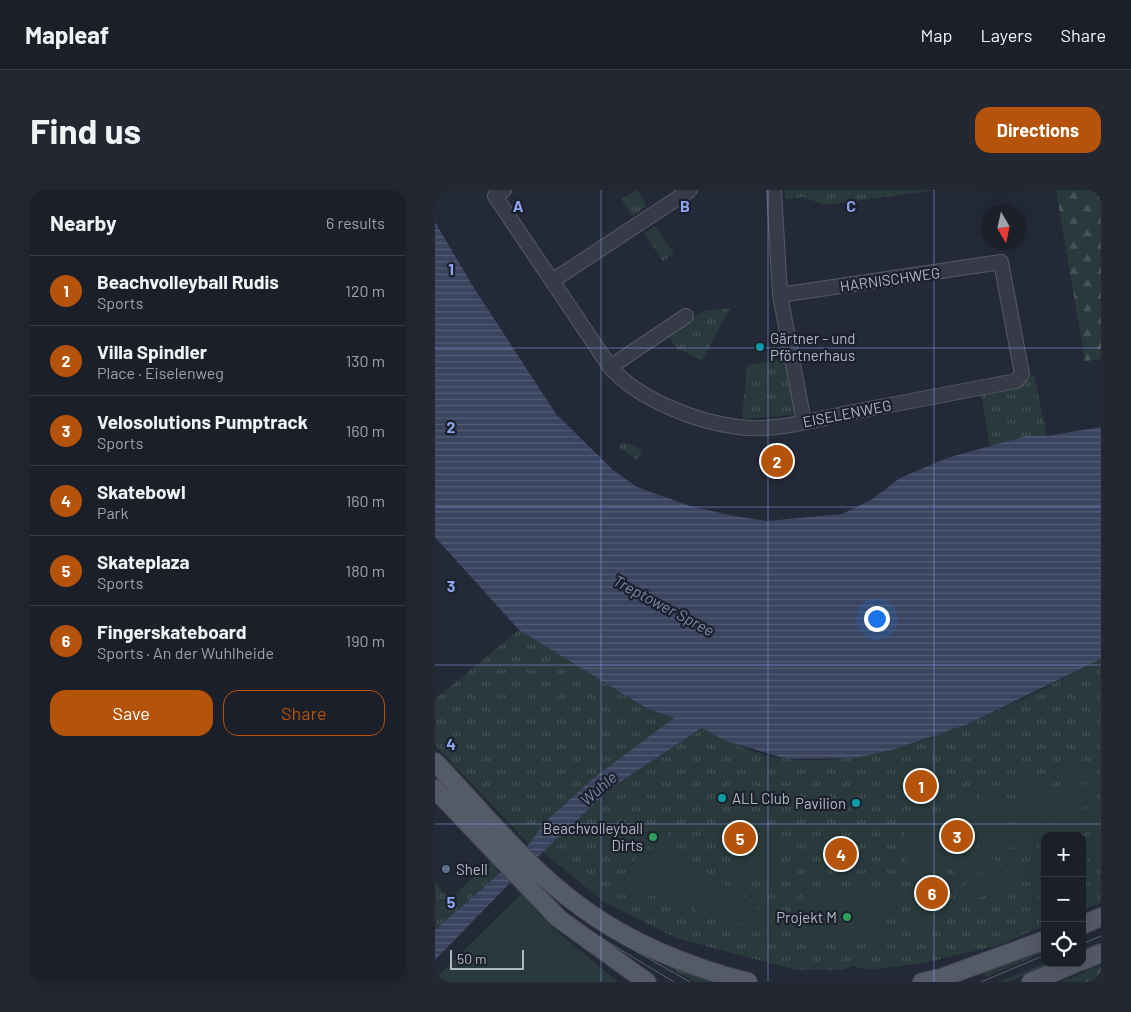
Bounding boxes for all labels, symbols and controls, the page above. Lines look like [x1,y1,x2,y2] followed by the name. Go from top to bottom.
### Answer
[25,20,109,49] text: Mapleaf
[920,24,952,46] text: Map
[980,24,1033,46] text: Layers
[1061,24,1106,46] text: Share
[975,107,1101,153] button: Directions
[30,109,141,151] text: Find us
[513,196,524,215] text: A
[680,196,690,215] text: B
[846,196,856,215] text: C
[981,205,1026,250] north arrow
[50,210,116,235] text: Nearby
[326,213,385,232] text: 6 results
[448,259,454,278] text: 1
[839,263,941,295] street label: HARNISCHWEG
[97,270,279,293] text: Beachvolleyball Rudis
[63,281,69,300] text: 1
[345,281,385,300] text: 120 m
[97,293,143,312] text: Sports
[770,329,855,364] place label: Gärtner - und Pförtnerhaus
[97,340,207,363] text: Villa Spindler
[754,341,766,353] marker: Gärtner - und Pförtnerhaus
[62,351,70,370] text: 2
[346,351,385,370] text: 130 m
[97,363,224,382] text: Place · Eiselenweg
[801,396,893,430] street label: EISELENWEG
[97,410,308,433] text: Velosolutions Pumptrack
[447,417,456,436] text: 2
[62,421,70,440] text: 3
[346,421,385,440] text: 160 m
[97,433,143,452] text: Sports
[761,442,793,480] pin: 2
[97,480,186,503] text: Skatebowl
[61,491,71,510] text: 4
[346,491,385,510] text: 160 m
[97,503,128,522] text: Park
[97,550,190,573] text: Skateplaza
[62,561,70,580] text: 5
[346,561,385,580] text: 180 m
[610,570,718,640] water label: Treptower Spree
[97,573,143,592] text: Sports
[447,576,455,595] text: 3
[864,606,890,632] your location
[97,620,247,643] text: Fingerskateboard
[62,631,70,650] text: 6
[346,631,385,650] text: 190 m
[97,643,274,662] text: Sports · An der Wuhlheide
[50,690,213,736] button: Save
[223,690,385,736] button: Share
[446,734,456,753] text: 4
[576,767,620,809] water label: Wuhle
[905,767,937,805] pin: 1
[732,789,790,807] place label: ALL Club
[716,792,728,804] marker: ALL Club
[795,794,846,812] place label: Pavilion
[850,797,862,809] marker: Pavilion
[941,817,973,855] pin: 3
[543,819,643,854] place label: Beachvolleyball Dirts
[724,819,756,857] pin: 5
[647,831,659,843] marker: Beachvolleyball Dirts
[1041,832,1086,967] map controls
[1041,832,1086,877] button: +
[825,835,857,873] pin: 4
[456,860,488,878] place label: Shell
[440,863,452,875] marker: Shell
[916,874,948,912] pin: 6
[1041,877,1086,922] button: −
[447,892,456,911] text: 5
[776,908,837,926] place label: Projekt M
[841,911,853,923] marker: Projekt M
[1041,922,1086,967] button: locate
[450,947,524,970] scale bar
[457,950,486,967] text: 50 m

